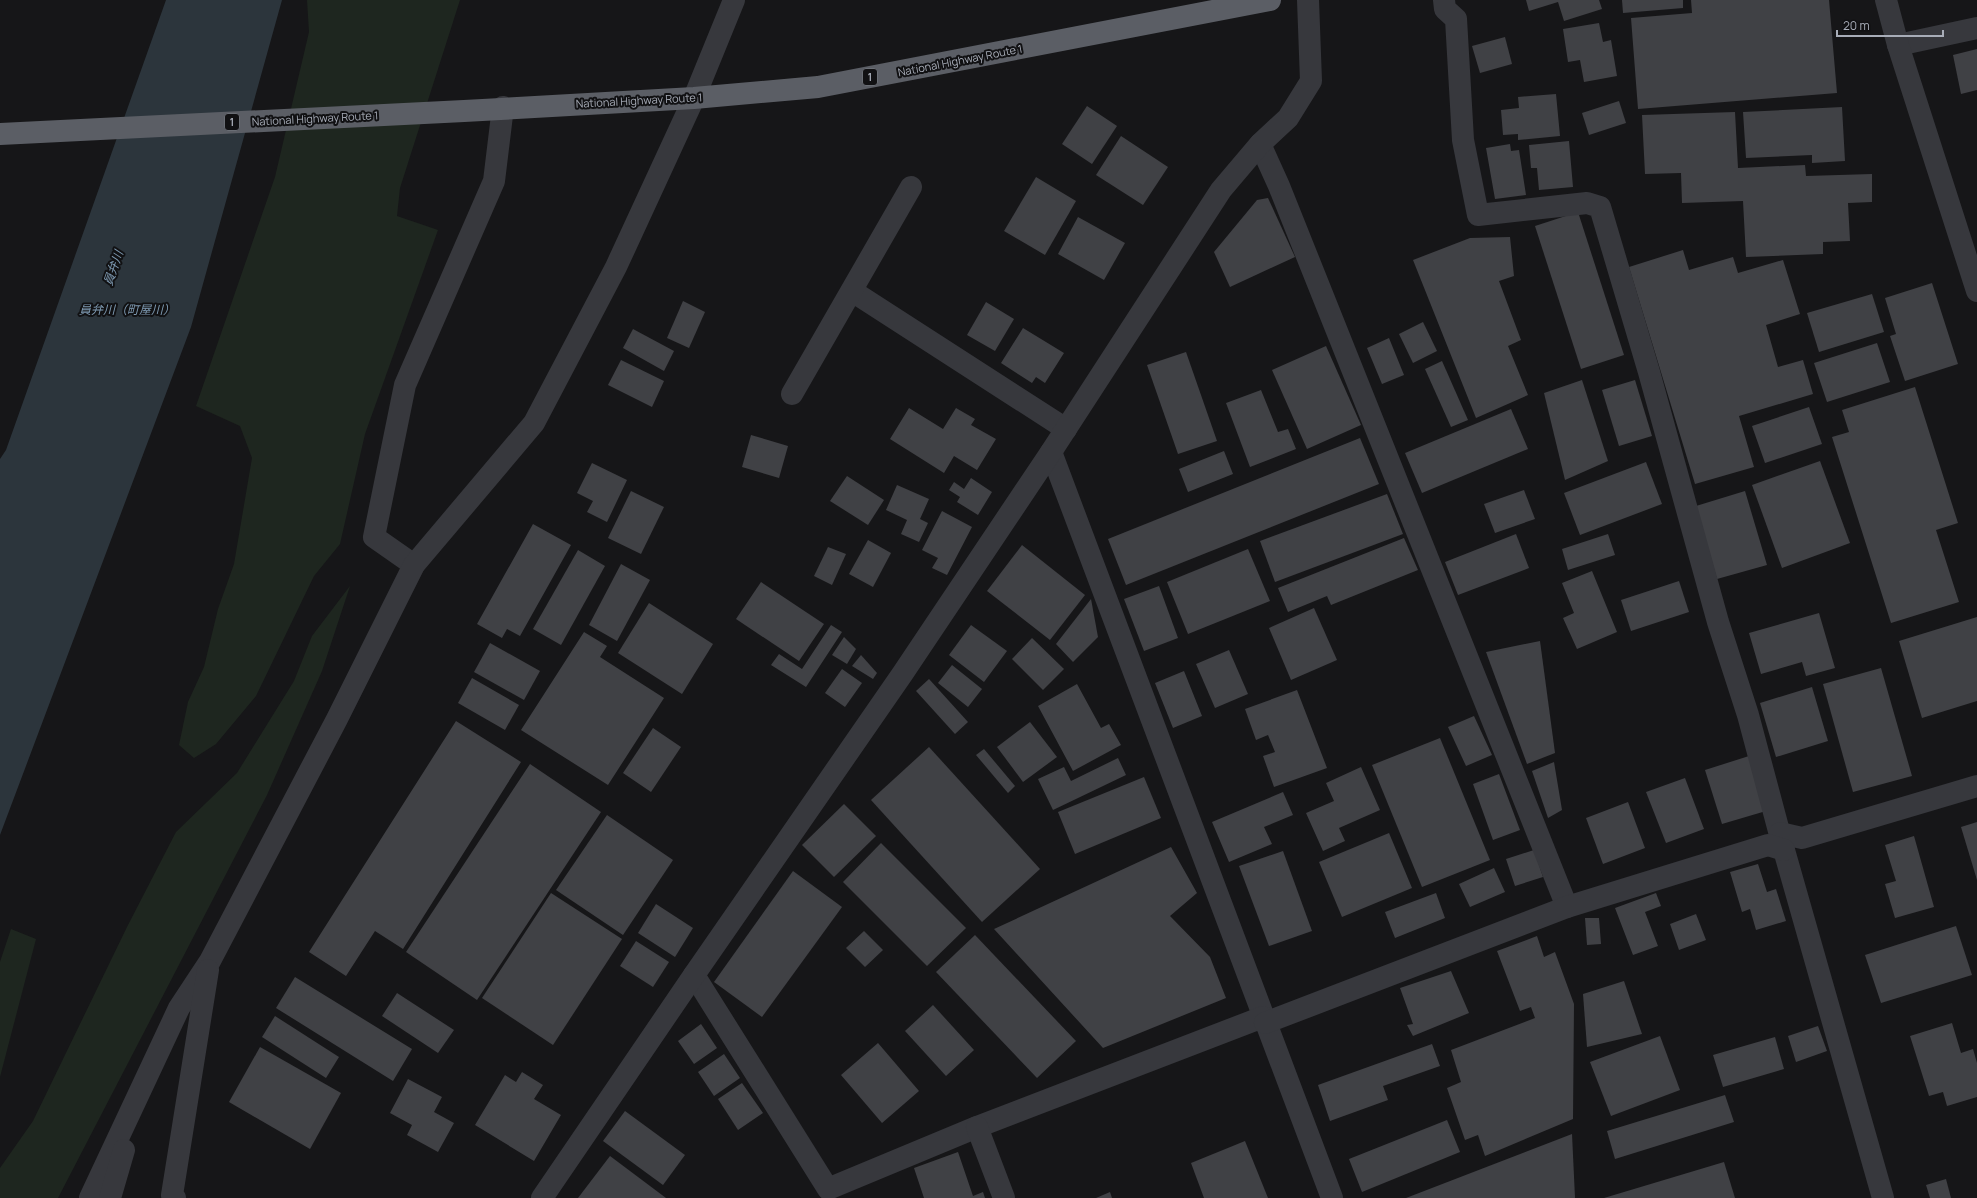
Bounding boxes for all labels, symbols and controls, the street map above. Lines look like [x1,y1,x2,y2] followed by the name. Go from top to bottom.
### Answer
[1837,12,1943,38] scale bar
[1843,17,1870,34] text: 20 m
[896,41,1024,79] street label: National Highway Route 1
[863,69,877,85] road number: 1
[575,89,703,111] street label: National Highway Route 1
[251,107,379,129] street label: National Highway Route 1
[225,114,239,130] road number: 1
[99,246,128,288] water label: 員弁川
[79,301,175,318] water label: 員弁川（町屋川）

